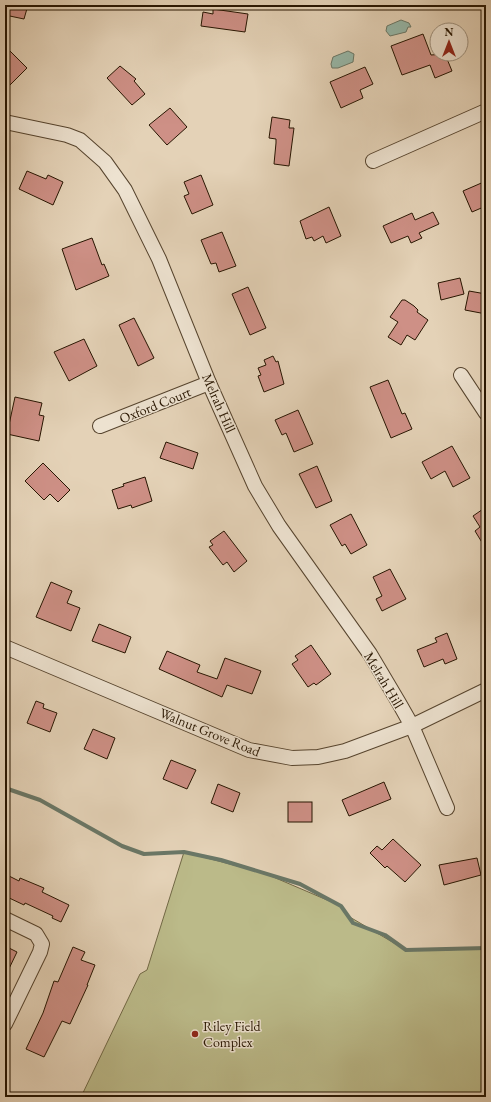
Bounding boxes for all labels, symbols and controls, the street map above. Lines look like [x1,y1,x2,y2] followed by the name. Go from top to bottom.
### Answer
[429,22,469,62] north arrow
[445,25,454,39] text: N
[198,371,240,436] street label: Melrah Hill
[117,382,194,428] street label: Oxford Court
[360,648,408,712] street label: Melrah Hill
[157,704,264,761] street label: Walnut Grove Road
[203,1017,262,1051] place label: Riley Field Complex
[190,1029,200,1039] marker: Riley Field Complex

